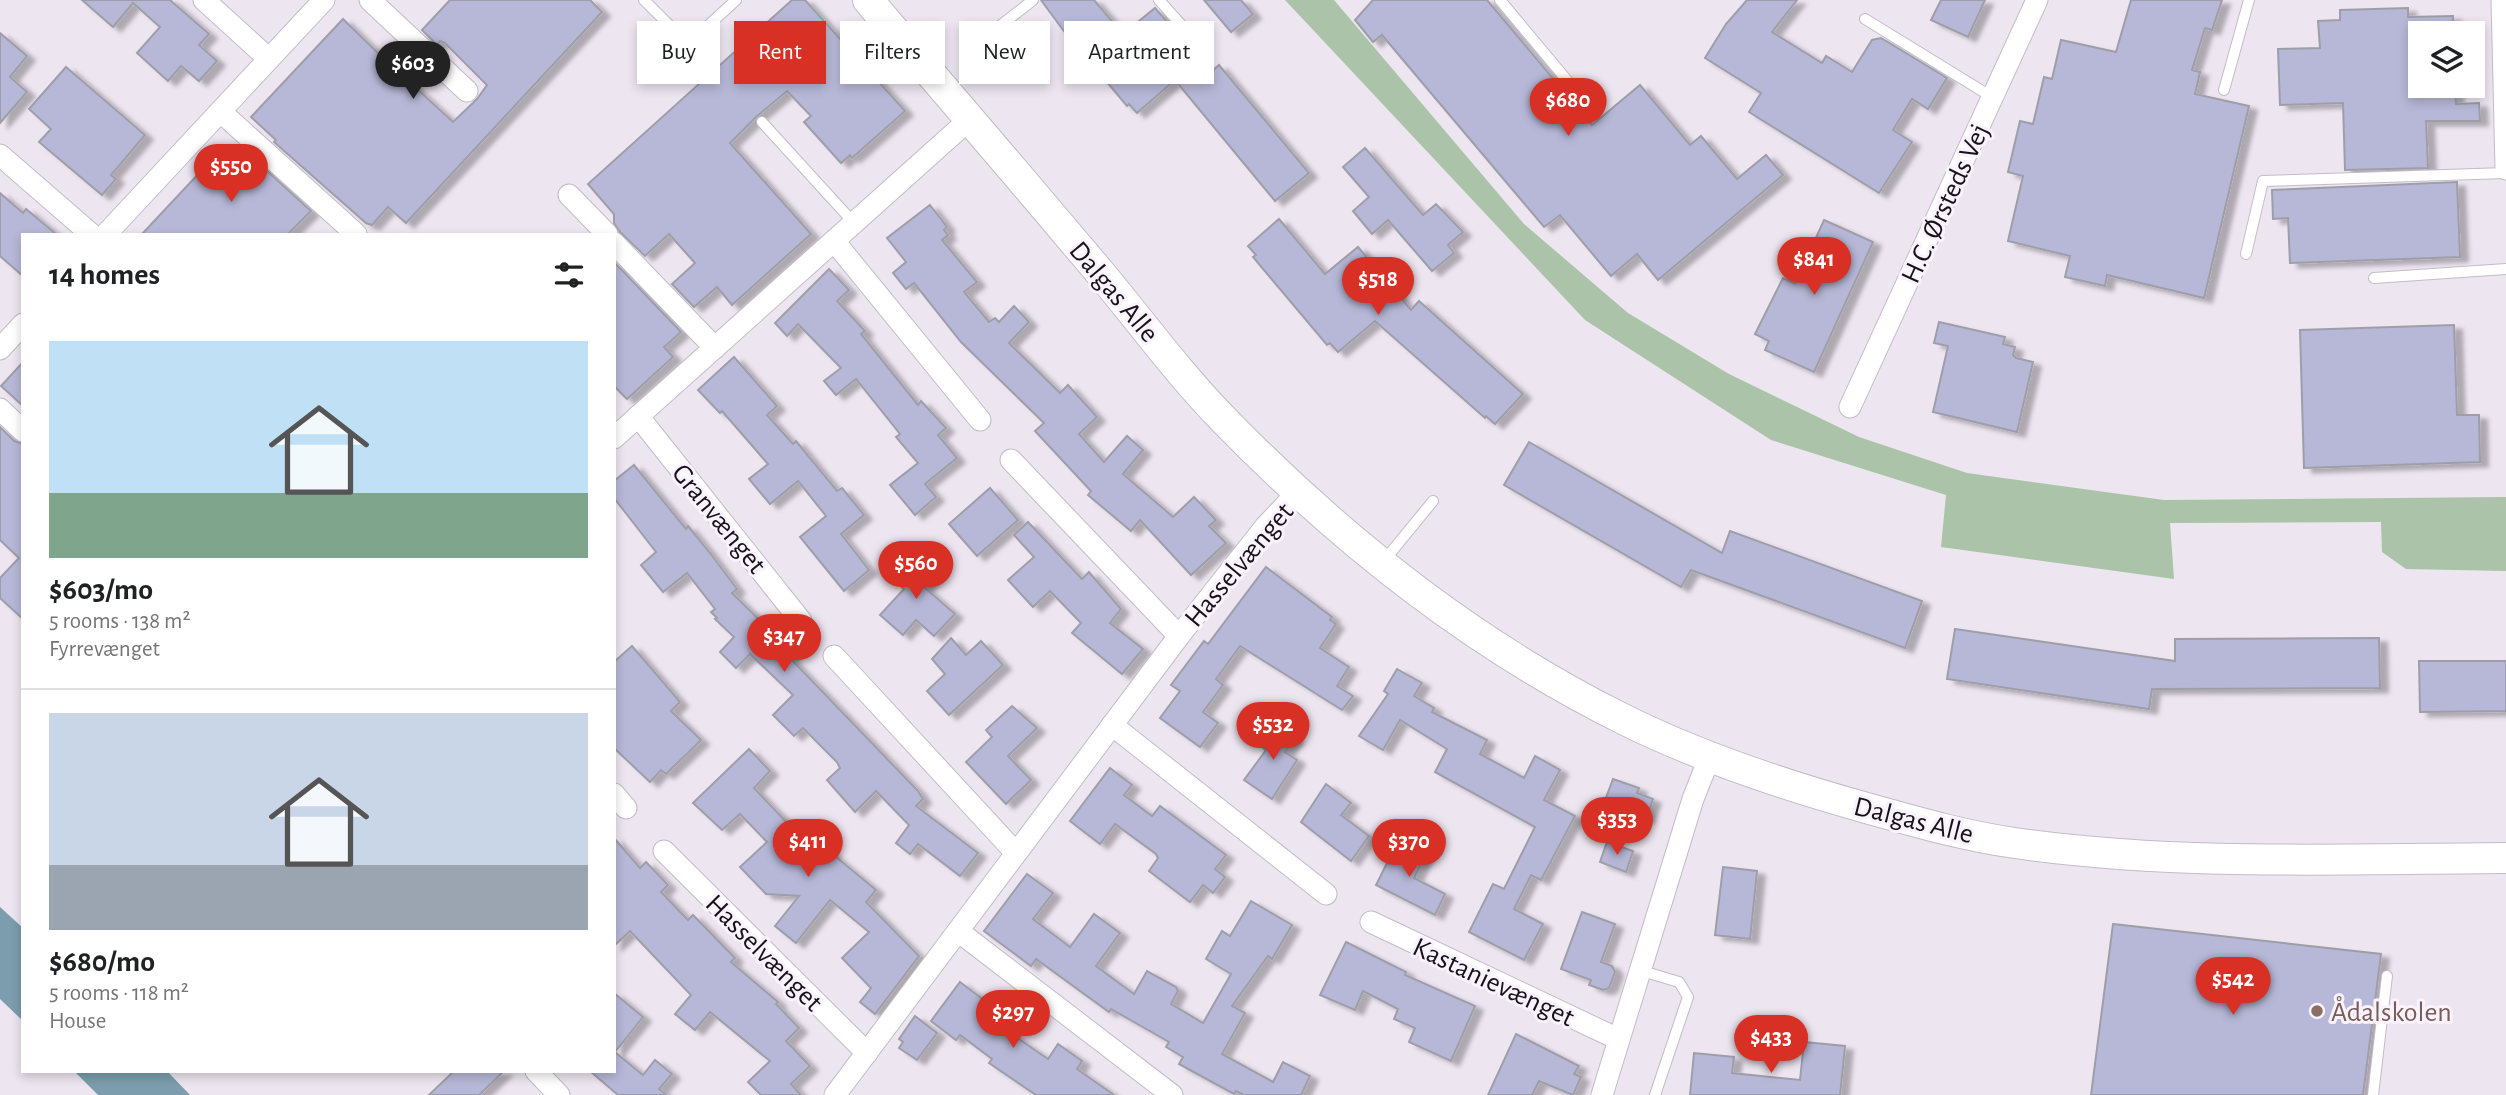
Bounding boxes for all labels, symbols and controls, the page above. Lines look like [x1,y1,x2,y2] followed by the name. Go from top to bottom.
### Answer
[637,21,720,84] chip: Buy
[734,21,826,84] chip: Rent
[840,21,945,84] chip: Filters
[959,21,1050,84] chip: New
[1064,21,1214,84] chip: Apartment
[2408,21,2485,98] map controls
[2408,21,2485,98] button: layers
[372,42,454,101] pin: $603
[391,52,435,75] text: $603
[1527,78,1609,138] pin: $680
[1546,89,1590,112] text: $680
[1897,120,1995,288] street label: H.C. Ørsteds Vej
[190,144,272,204] pin: $550
[210,155,252,178] text: $550
[1064,237,1163,348] street label: Dalgas Alle
[1773,238,1855,297] pin: $841
[1793,248,1835,271] text: $841
[550,256,588,294] icon: filters
[1337,258,1419,317] pin: $518
[49,260,160,290] text: 14 homes
[1358,268,1398,291] text: $518
[256,387,382,513] icon: home
[666,459,771,579] street label: Granvænget
[1180,498,1299,633] street label: Hasselvænget
[875,542,957,601] pin: $560
[894,552,938,575] text: $560
[49,575,153,605] text: $603/mo
[49,610,190,633] text: 5 rooms · 138 m²
[743,614,825,674] pin: $347
[763,625,805,648] text: $347
[49,638,160,661] text: Fyrrevænget
[1232,702,1314,762] pin: $532
[1252,713,1294,736] text: $532
[256,759,382,885] icon: home
[1851,793,1976,849] street label: Dalgas Alle
[1576,798,1658,857] pin: $353
[1597,808,1637,831] text: $353
[767,820,849,879] pin: $411
[1368,820,1450,879] pin: $370
[789,830,827,853] text: $411
[1388,830,1430,853] text: $370
[700,890,827,1017] street label: Hasselvænget
[1408,933,1578,1032] street label: Kastanievænget
[49,947,155,977] text: $680/mo
[2192,958,2274,1017] pin: $542
[2212,968,2254,991] text: $542
[49,982,189,1005] text: 5 rooms · 118 m²
[972,990,1054,1050] pin: $297
[2331,996,2452,1027] place label: Ådalskolen
[992,1001,1034,1024] text: $297
[2309,1003,2325,1019] marker: Ådalskolen
[49,1010,106,1033] text: House
[1730,1016,1812,1075] pin: $433
[1750,1026,1792,1049] text: $433

